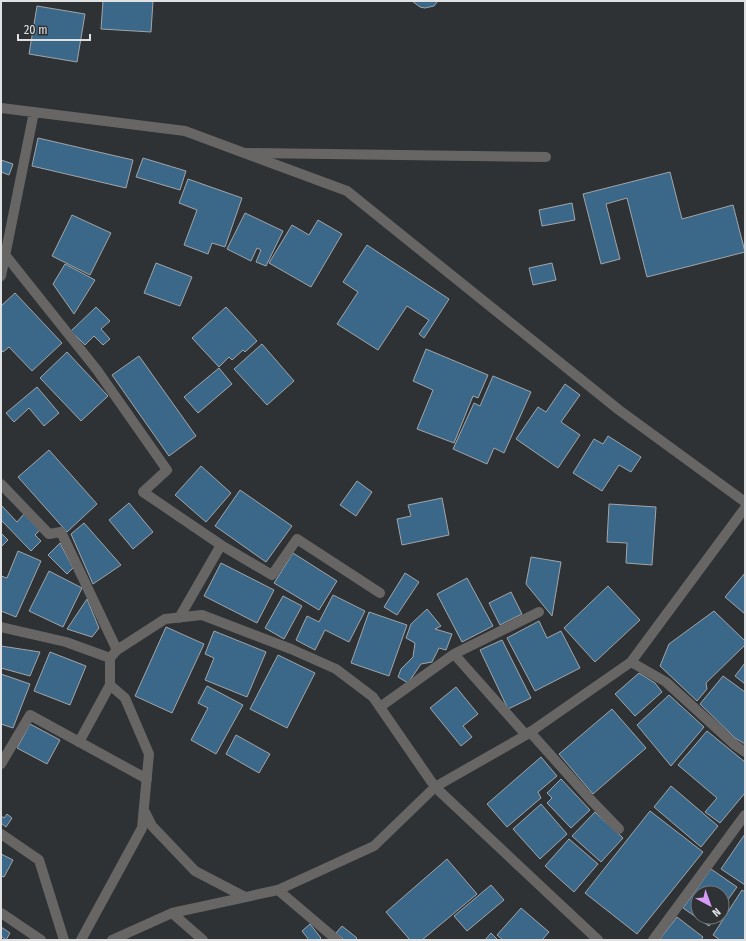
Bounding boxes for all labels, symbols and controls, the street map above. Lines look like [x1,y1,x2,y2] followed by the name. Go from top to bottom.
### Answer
[18,16,90,42] scale bar
[24,23,48,37] text: 20 m
[690,885,730,925] north arrow
[709,905,723,919] text: N

